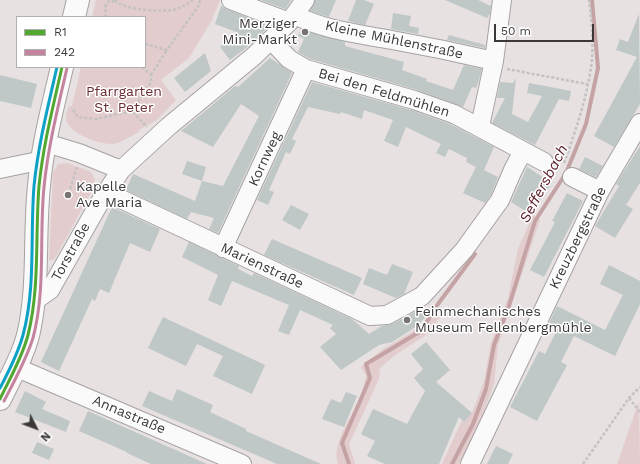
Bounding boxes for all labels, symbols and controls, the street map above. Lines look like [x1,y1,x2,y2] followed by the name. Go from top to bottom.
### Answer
[16,16,146,68] legend
[222,16,297,48] place label: Merziger Mini-Markt
[496,16,596,42] scale bar
[324,17,464,63] street label: Kleine Mühlenstraße
[501,24,531,38] text: 50 m
[54,25,67,39] text: R1
[300,27,310,37] marker: Merziger Mini-Markt
[54,45,75,59] text: 242
[316,65,452,121] street label: Bei den Feldmühlen
[86,84,162,116] park label: Pfarrgarten St. Peter
[245,129,285,189] street label: Kornweg
[516,142,572,226] water label: Seffersbach
[76,179,142,212] place label: Kapelle Ave Maria
[546,184,610,292] street label: Kreuzbergstraße
[63,190,73,200] marker: Kapelle Ave Maria
[48,220,94,284] street label: Torstraße
[218,240,306,292] street label: Marienstraße
[415,304,592,336] place label: Feinmechanisches Museum Fellenbergmühle
[402,315,412,325] marker: Feinmechanisches Museum Fellenbergmühle
[90,392,168,438] street label: Annastraße
[16,408,56,448] north arrow
[38,429,53,444] text: N

